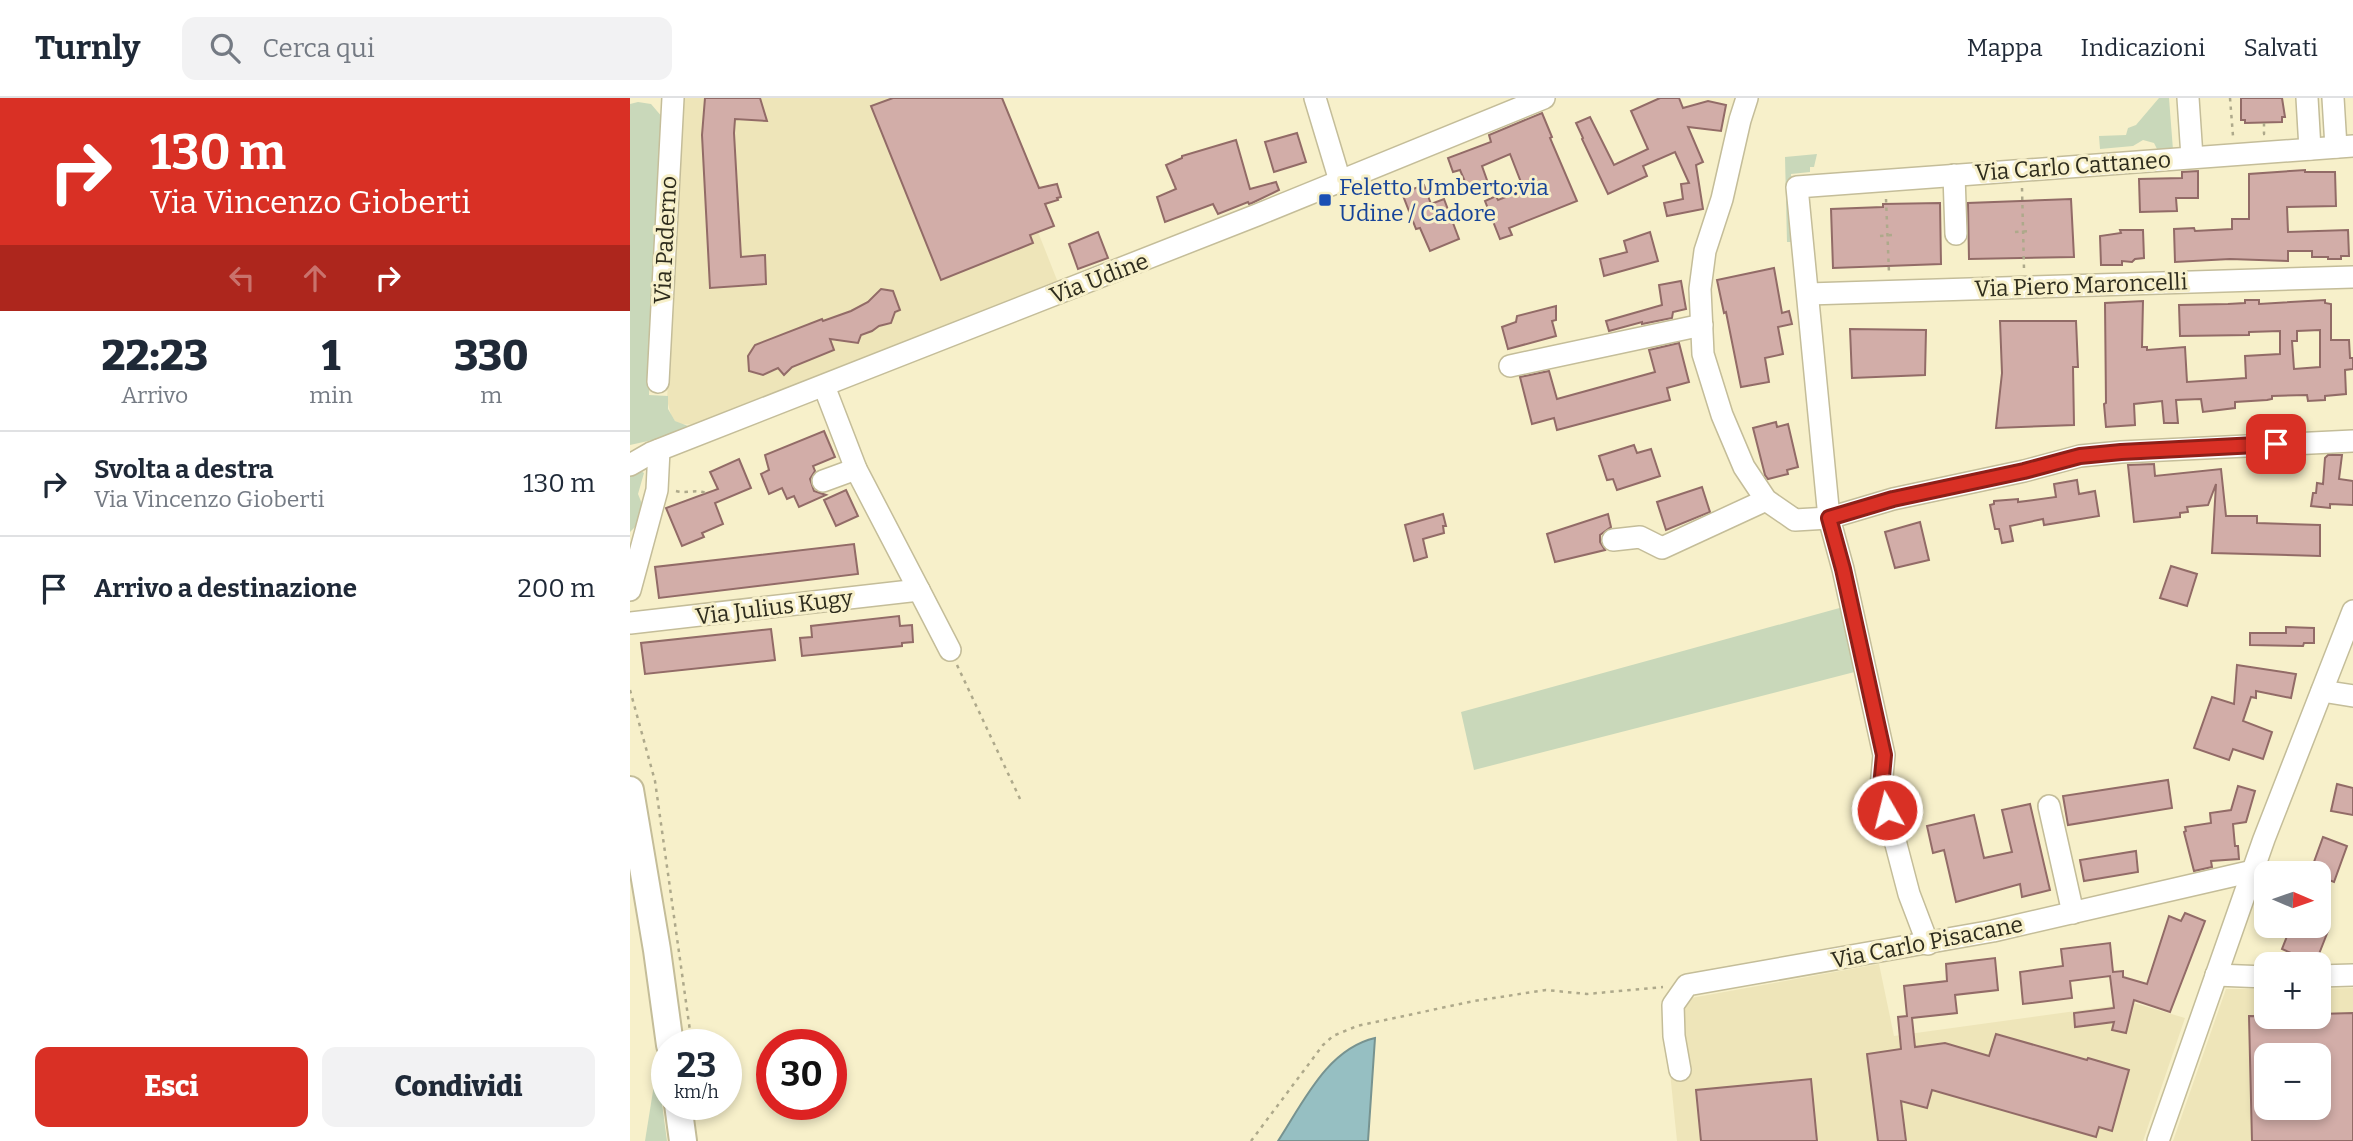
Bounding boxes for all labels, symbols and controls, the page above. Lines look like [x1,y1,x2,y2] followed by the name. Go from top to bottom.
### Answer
[182,17,672,80] search box
[35,28,140,68] text: Turnly
[206,29,244,67] icon: search
[262,33,375,64] text: Cerca qui
[1967,34,2043,62] text: Mappa
[2081,34,2205,62] text: Indicazioni
[2243,34,2318,62] text: Salvati
[150,123,286,182] text: 130 m
[35,126,126,217] icon: right
[1974,145,2172,187] street label: Via Carlo Cattaneo
[1339,173,1549,227] place label: Feletto Umberto:via Udine / Cadore
[648,175,682,305] street label: Via Paderno
[150,183,471,221] text: Via Vincenzo Gioberti
[1317,192,1333,208] marker: Feletto Umberto:via Udine / Cadore
[1046,246,1152,310] street label: Via Udine
[223,259,261,297] icon: left
[296,259,334,297] icon: ahead
[369,259,407,297] icon: right
[1974,267,2188,303] street label: Via Piero Maroncelli
[101,331,208,381] text: 22:23
[322,331,340,381] text: 1
[454,331,529,381] text: 330
[121,381,188,409] text: Arrivo
[309,381,353,409] text: min
[480,381,502,409] text: m
[2246,414,2306,474] pin
[2257,425,2295,463] icon: arrive
[94,454,273,485] text: Svolta a destra
[35,465,73,503] icon: right
[523,468,595,499] text: 130 m
[94,485,325,513] text: Via Vincenzo Gioberti
[35,570,73,608] icon: arrive
[94,573,357,604] text: Arrivo a destinazione
[518,573,595,604] text: 200 m
[694,583,855,631] street label: Via Julius Kugy
[1850,773,1924,847] position arrow
[2254,861,2331,938] north arrow
[2254,861,2331,1120] map controls
[1829,910,2025,974] street label: Via Carlo Pisacane
[2254,952,2331,1029] button: +
[756,1029,847,1120] speed limit sign: 30
[2254,1043,2331,1120] button: −
[677,1044,716,1086] text: 23
[35,1047,308,1127] button: Esci
[322,1047,595,1127] button: Condividi
[674,1081,719,1103] text: km/h

